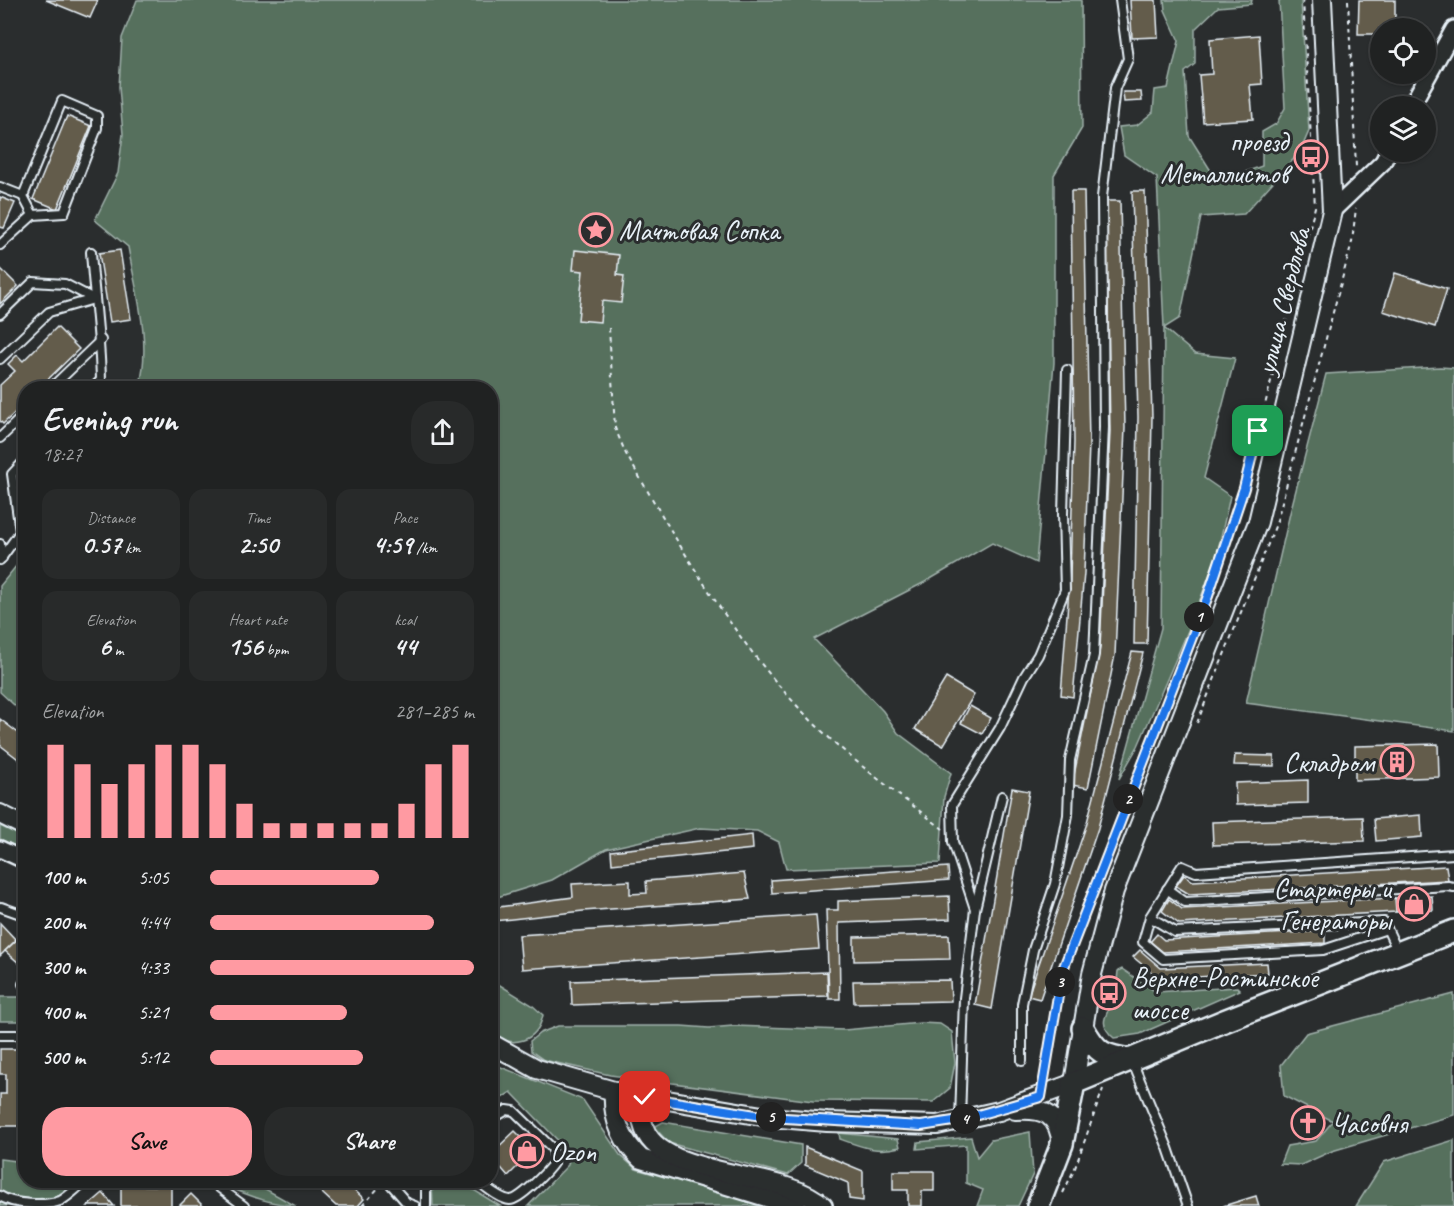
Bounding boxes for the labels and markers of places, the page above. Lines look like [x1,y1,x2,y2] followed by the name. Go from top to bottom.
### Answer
[1160,124,1293,191] place label: проезд Металлистов
[1293,139,1329,175] bus stop icon: проезд Металлистов
[578,212,614,248] place icon: Мачтовая Сопка
[619,213,782,248] place label: Мачтовая Сопка
[1232,405,1283,456] pin
[1184,602,1214,632] pin: 1
[1379,744,1415,780] building icon: Складром
[1284,745,1377,780] place label: Складром
[1113,784,1143,814] pin: 2
[1273,871,1393,938] place label: Стартеры и Генераторы
[1396,886,1432,922] shop icon: Стартеры и Генераторы
[1132,960,1320,1027] place label: Верхне-Ростинское шоссе
[1045,967,1075,997] pin: 3
[1091,975,1127,1011] bus stop icon: Верхне-Ростинское шоссе
[619,1071,670,1122] pin
[756,1102,786,1132] pin: 5
[950,1104,980,1134] pin: 4
[1290,1105,1326,1141] church icon: Часовня
[1331,1106,1409,1141] place label: Часовня
[509,1133,545,1169] shop icon: Ozon
[550,1134,596,1169] place label: Ozon

